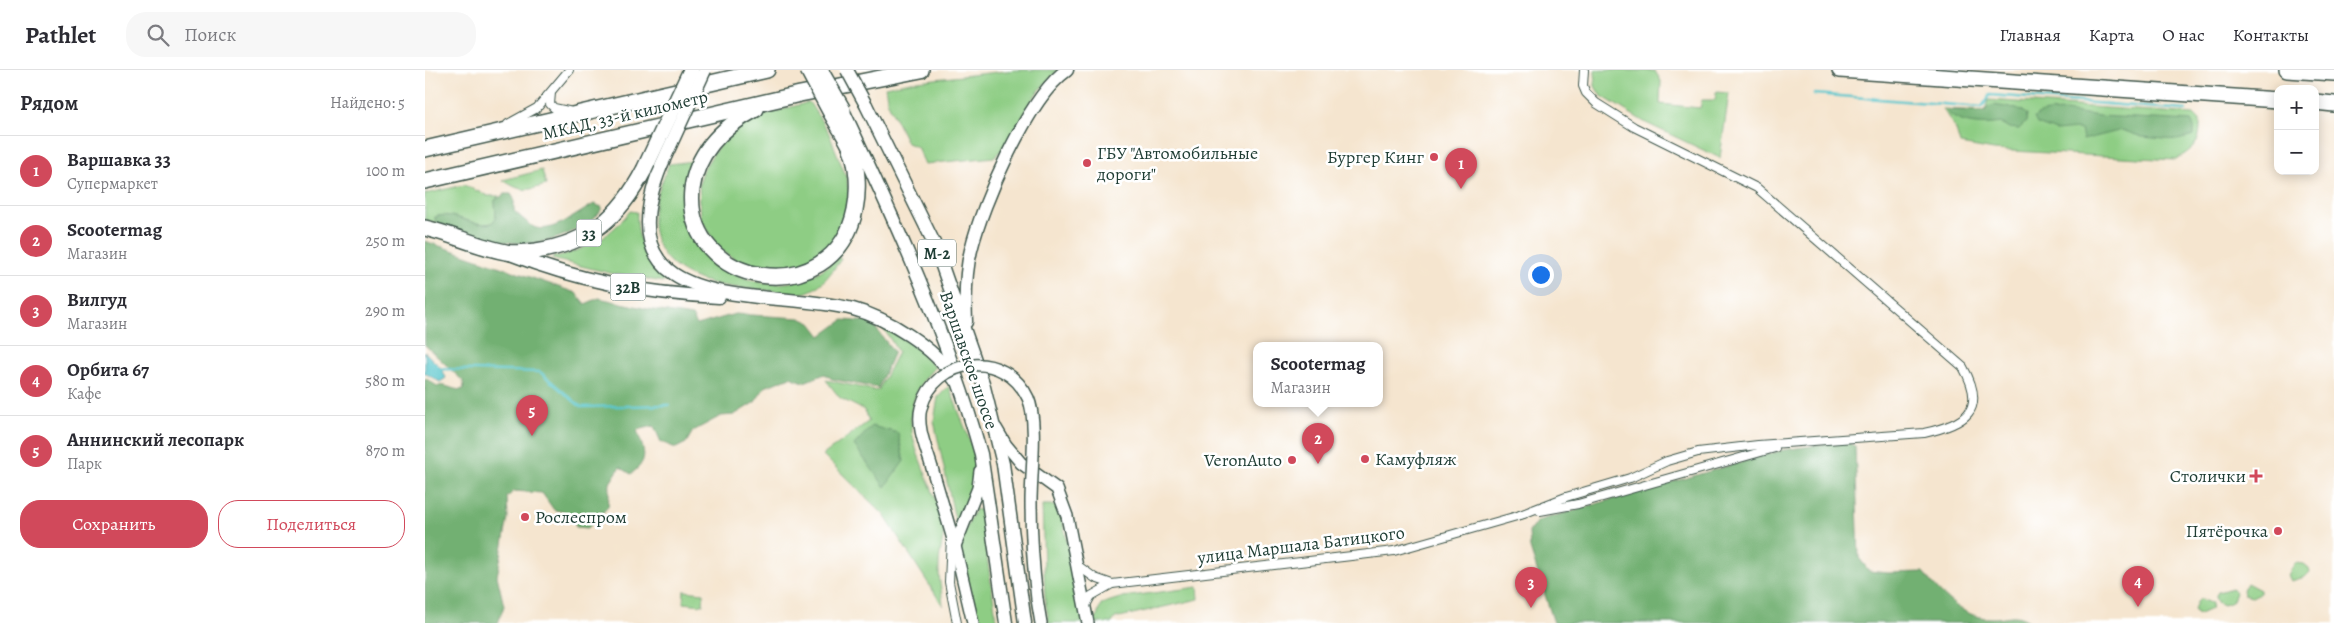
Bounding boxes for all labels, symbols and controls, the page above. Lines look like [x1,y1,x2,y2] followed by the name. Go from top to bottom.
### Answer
[126,12,476,57] search box
[25,19,96,51] text: Pathlet
[144,21,172,49] icon: search
[184,22,236,48] text: Поиск
[2000,23,2061,47] text: Главная
[2089,23,2134,47] text: Карта
[2162,23,2205,47] text: О нас
[2233,23,2309,47] text: Контакты
[540,84,710,146] street label: МКАД, 33-й километр
[2274,85,2319,175] map controls
[2274,85,2319,130] button: +
[20,89,78,117] text: Рядом
[330,92,405,114] text: Найдено: 5
[2274,130,2319,175] button: −
[1096,141,1258,186] place label: ГБУ "Автомобильные дороги"
[1327,145,1424,169] place label: Бургер Кинг
[67,147,171,173] text: Варшавка 33
[1445,148,1477,189] pin: 1
[1428,151,1440,163] marker: Бургер Кинг
[1081,157,1093,169] marker: ГБУ "Автомобильные дороги"
[33,160,39,182] text: 1
[366,160,405,182] text: 100 m
[67,173,158,195] text: Супермаркет
[67,217,162,243] text: Scootermag
[577,220,601,247] road number: 33
[32,230,40,252] text: 2
[366,230,405,252] text: 250 m
[918,240,956,267] road number: М-2
[67,243,127,265] text: Магазин
[1528,262,1554,288] your location
[611,273,645,300] road number: 32B
[67,287,127,313] text: Вилгуд
[934,288,1004,432] street label: Варшавское шоссе
[33,300,39,322] text: 3
[365,300,405,322] text: 290 m
[67,313,127,335] text: Магазин
[1253,342,1383,407] popup
[1270,351,1366,377] text: Scootermag
[67,357,149,383] text: Орбита 67
[32,370,40,392] text: 4
[365,370,405,392] text: 580 m
[1270,377,1331,399] text: Магазин
[67,383,101,405] text: Кафе
[516,395,548,436] pin: 5
[1302,423,1334,464] pin: 2
[67,427,244,453] text: Аннинский лесопарк
[33,440,39,462] text: 5
[366,440,405,462] text: 870 m
[1375,447,1457,471] place label: Камуфляж
[1203,448,1282,472] place label: VeronAuto
[67,453,102,475] text: Парк
[1359,453,1371,465] marker: Камуфляж
[1286,454,1298,466] marker: VeronAuto
[2170,464,2246,488] place label: Столички
[2250,470,2262,482] marker: Столички
[20,500,208,548] button: Сохранить
[218,500,405,548] button: Поделиться
[535,505,627,529] place label: Рослеспром
[519,511,531,523] marker: Рослеспром
[2186,519,2269,543] place label: Пятёрочка
[1195,520,1406,570] street label: улица Маршала Батицкого
[2272,525,2284,537] marker: Пятёрочка
[2122,566,2154,607] pin: 4
[1515,567,1547,608] pin: 3

